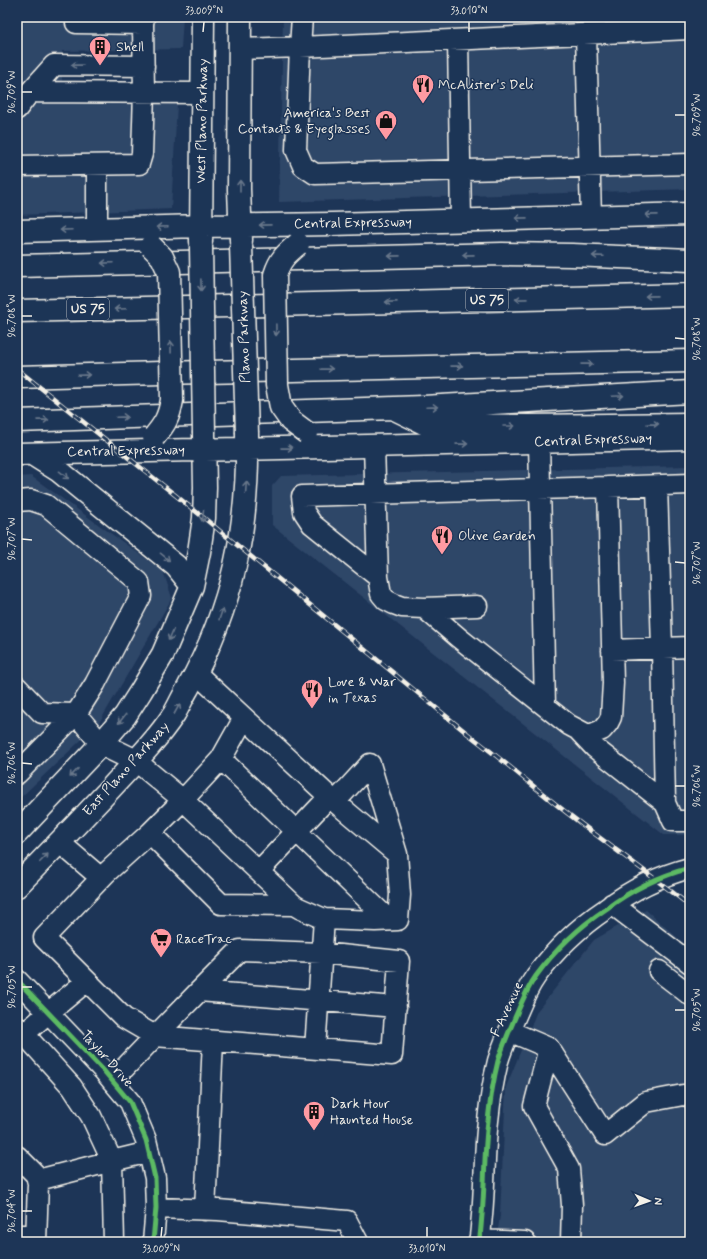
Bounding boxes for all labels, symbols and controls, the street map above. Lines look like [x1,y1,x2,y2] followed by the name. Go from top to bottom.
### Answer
[185,4,223,18] text: 33.009°N
[450,4,488,18] text: 33.010°N
[87,34,113,67] building icon: Shell
[116,38,144,56] place label: Shell
[192,58,212,184] street label: West Plano Parkway
[71,61,84,69] one-way arrow
[5,71,19,113] text: 96.709°W
[410,72,436,105] restaurant icon: McAlister's Deli
[438,76,534,94] place label: McAlister's Deli
[690,94,704,136] text: 96.709°W
[238,104,370,140] place label: America's Best Contacts & Eyeglasses
[373,108,399,141] shop icon: America's Best Contacts & Eyeglasses
[236,180,243,193] one-way arrow
[645,211,658,219] one-way arrow
[294,213,412,233] street label: Central Expressway
[515,215,528,222] one-way arrow
[259,221,272,228] one-way arrow
[156,223,169,231] one-way arrow
[60,226,73,234] one-way arrow
[462,251,475,258] one-way arrow
[388,252,401,260] one-way arrow
[591,252,604,259] one-way arrow
[101,259,114,267] one-way arrow
[197,278,205,291] one-way arrow
[466,289,508,311] road number: US 75
[233,290,255,384] street label: Plano Parkway
[645,292,658,299] one-way arrow
[5,295,19,337] text: 96.708°W
[515,295,528,303] one-way arrow
[67,298,109,320] road number: US 75
[385,298,398,306] one-way arrow
[114,305,127,312] one-way arrow
[690,318,704,360] text: 96.708°W
[272,323,280,336] one-way arrow
[167,341,175,354] one-way arrow
[580,360,593,368] one-way arrow
[450,363,463,370] one-way arrow
[320,365,333,373] one-way arrow
[77,372,90,379] one-way arrow
[611,393,624,400] one-way arrow
[425,403,438,411] one-way arrow
[115,414,128,421] one-way arrow
[36,416,49,424] one-way arrow
[646,421,659,428] one-way arrow
[502,422,515,430] one-way arrow
[534,429,652,451] street label: Central Expressway
[455,440,468,448] one-way arrow
[67,441,185,461] street label: Central Expressway
[280,444,293,452] one-way arrow
[59,471,69,480] one-way arrow
[243,481,250,494] one-way arrow
[200,509,207,522] one-way arrow
[5,518,19,560] text: 96.707°W
[429,523,455,556] restaurant icon: Olive Garden
[458,527,536,545] place label: Olive Garden
[690,542,704,584] text: 96.707°W
[160,552,170,561] one-way arrow
[218,608,226,620] one-way arrow
[167,628,174,640] one-way arrow
[328,673,396,707] place label: Love & War in Texas
[299,677,325,710] restaurant icon: Love & War in Texas
[173,703,181,715] one-way arrow
[118,713,127,724] one-way arrow
[79,718,173,820] street label: East Plano Parkway
[5,742,19,784] text: 96.706°W
[690,765,704,807] text: 96.706°W
[69,768,79,778] one-way arrow
[39,853,49,863] one-way arrow
[148,926,174,959] supermarket icon: RaceTrac
[176,930,232,948] place label: RaceTrac
[5,966,19,1008] text: 96.705°W
[486,978,528,1040] street label: F Avenue
[690,989,704,1031] text: 96.705°W
[77,1027,137,1091] street label: Taylor Drive
[330,1095,414,1129] place label: Dark Hour Haunted House
[301,1099,327,1132] building icon: Dark Hour Haunted House
[629,1181,669,1221] north arrow
[5,1190,19,1232] text: 96.704°W
[651,1197,665,1205] text: N
[142,1242,180,1256] text: 33.009°N
[408,1242,446,1256] text: 33.010°N

